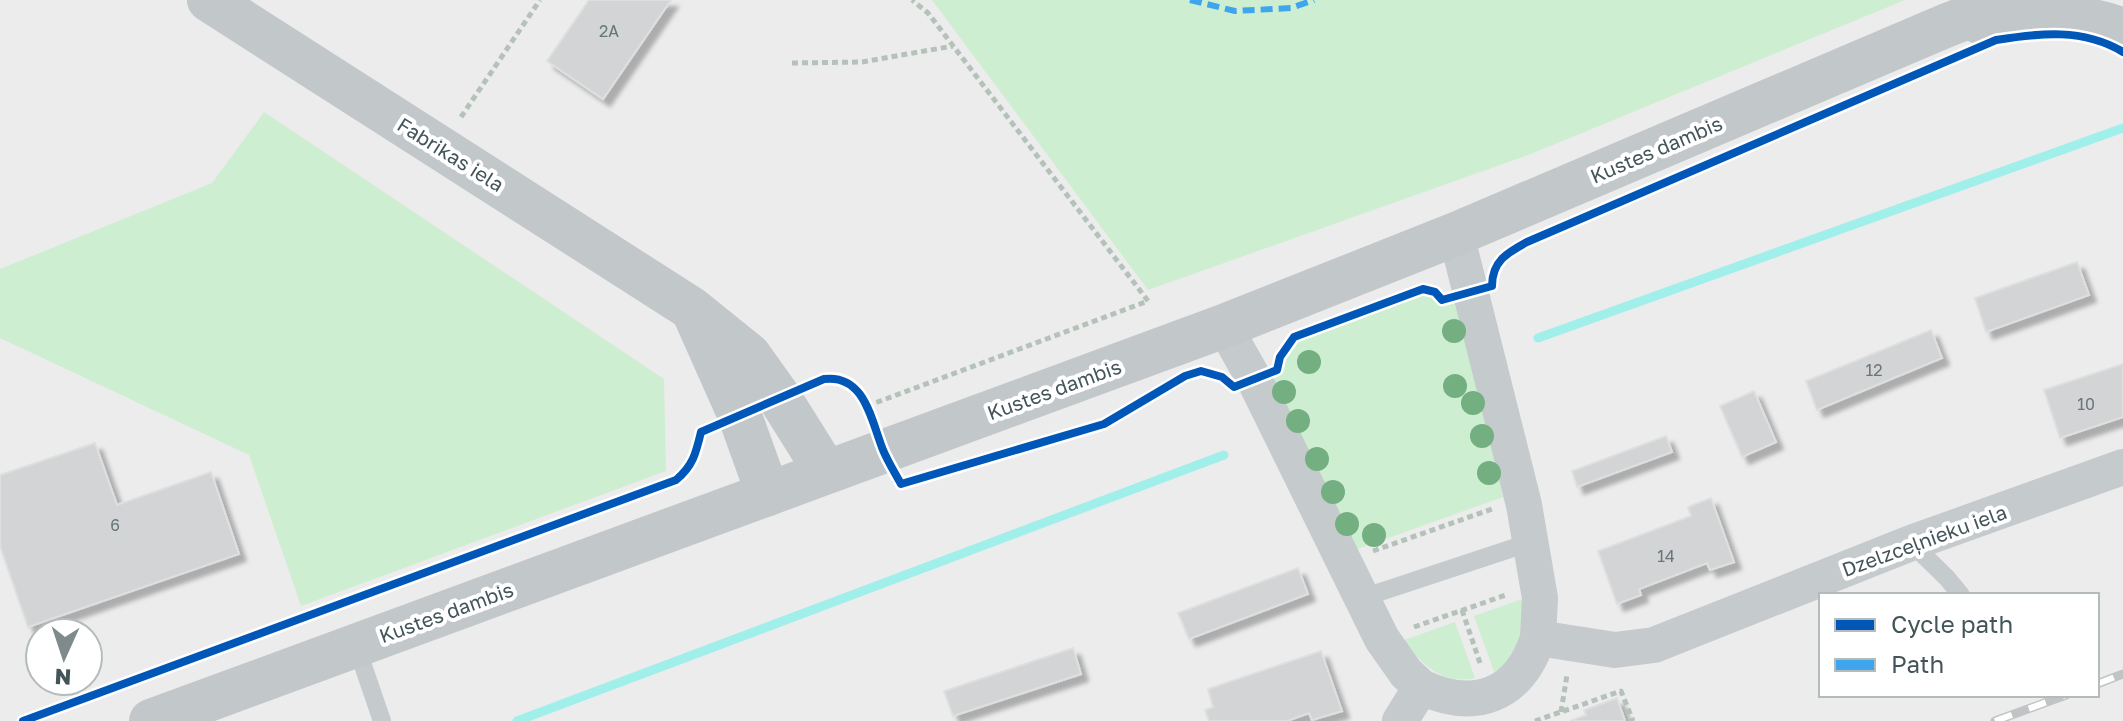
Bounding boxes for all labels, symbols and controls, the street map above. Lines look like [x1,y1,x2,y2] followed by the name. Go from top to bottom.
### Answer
[599,21,619,41] house number: 2A
[1586,110,1726,188] street label: Kustes dambis
[393,112,509,196] street label: Fabrikas iela
[984,354,1124,424] street label: Kustes dambis
[1865,360,1883,380] house number: 12
[2077,394,2095,414] house number: 10
[1838,499,2010,582] street label: Dzelzceļnieku iela
[110,515,120,535] house number: 6
[1657,546,1675,566] house number: 14
[376,577,516,647] street label: Kustes dambis
[1819,593,2099,697] legend
[1891,609,2013,638] text: Cycle path
[24,617,104,697] north arrow
[1891,649,1944,678] text: Path
[54,664,72,691] text: N

